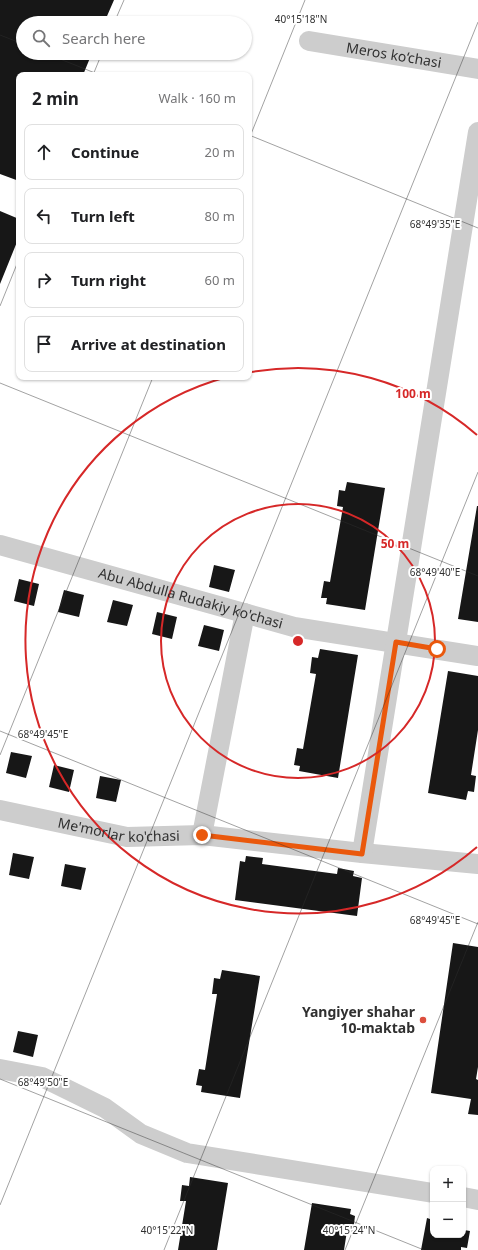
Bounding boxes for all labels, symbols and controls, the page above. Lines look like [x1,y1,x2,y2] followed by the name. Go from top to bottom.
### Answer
[275,12,327,26] text: 40°15'18"N
[16,16,252,60] search box
[30,27,52,49] icon: search
[62,28,145,48] text: Search here
[345,37,443,72] street label: Meros ko‘chasi
[32,87,79,110] text: 2 min
[158,89,236,107] text: Walk · 160 m
[33,141,55,163] icon: ahead
[71,142,139,162] text: Continue
[205,143,235,161] text: 20 m
[33,205,55,227] icon: left
[71,206,135,226] text: Turn left
[205,207,235,225] text: 80 m
[410,217,460,231] text: 68°49'35"E
[33,269,55,291] icon: right
[71,270,146,290] text: Turn right
[205,271,235,289] text: 60 m
[33,333,55,355] icon: arrive
[71,334,226,354] text: Arrive at destination
[395,385,431,402] text: 100 m
[381,535,409,552] text: 50 m
[96,563,285,633] street label: Abu Abdulla Rudakiy ko'chasi
[410,565,460,579] text: 68°49'40"E
[291,634,305,648] centre of rings
[428,640,446,658] route start
[18,727,68,741] text: 68°49'45"E
[56,813,180,846] street label: Me'morlar ko'chasi
[193,826,211,844] route end
[410,913,460,927] text: 68°49'45"E
[302,1002,416,1037] place label: Yangiyer shahar 10-maktab
[418,1015,428,1025] marker: Yangiyer shahar 10-maktab
[18,1075,68,1089] text: 68°49'50"E
[430,1166,466,1238] map controls
[430,1166,466,1202] button: +
[430,1202,466,1238] button: −
[141,1223,193,1237] text: 40°15'22"N
[323,1223,375,1237] text: 40°15'24"N

